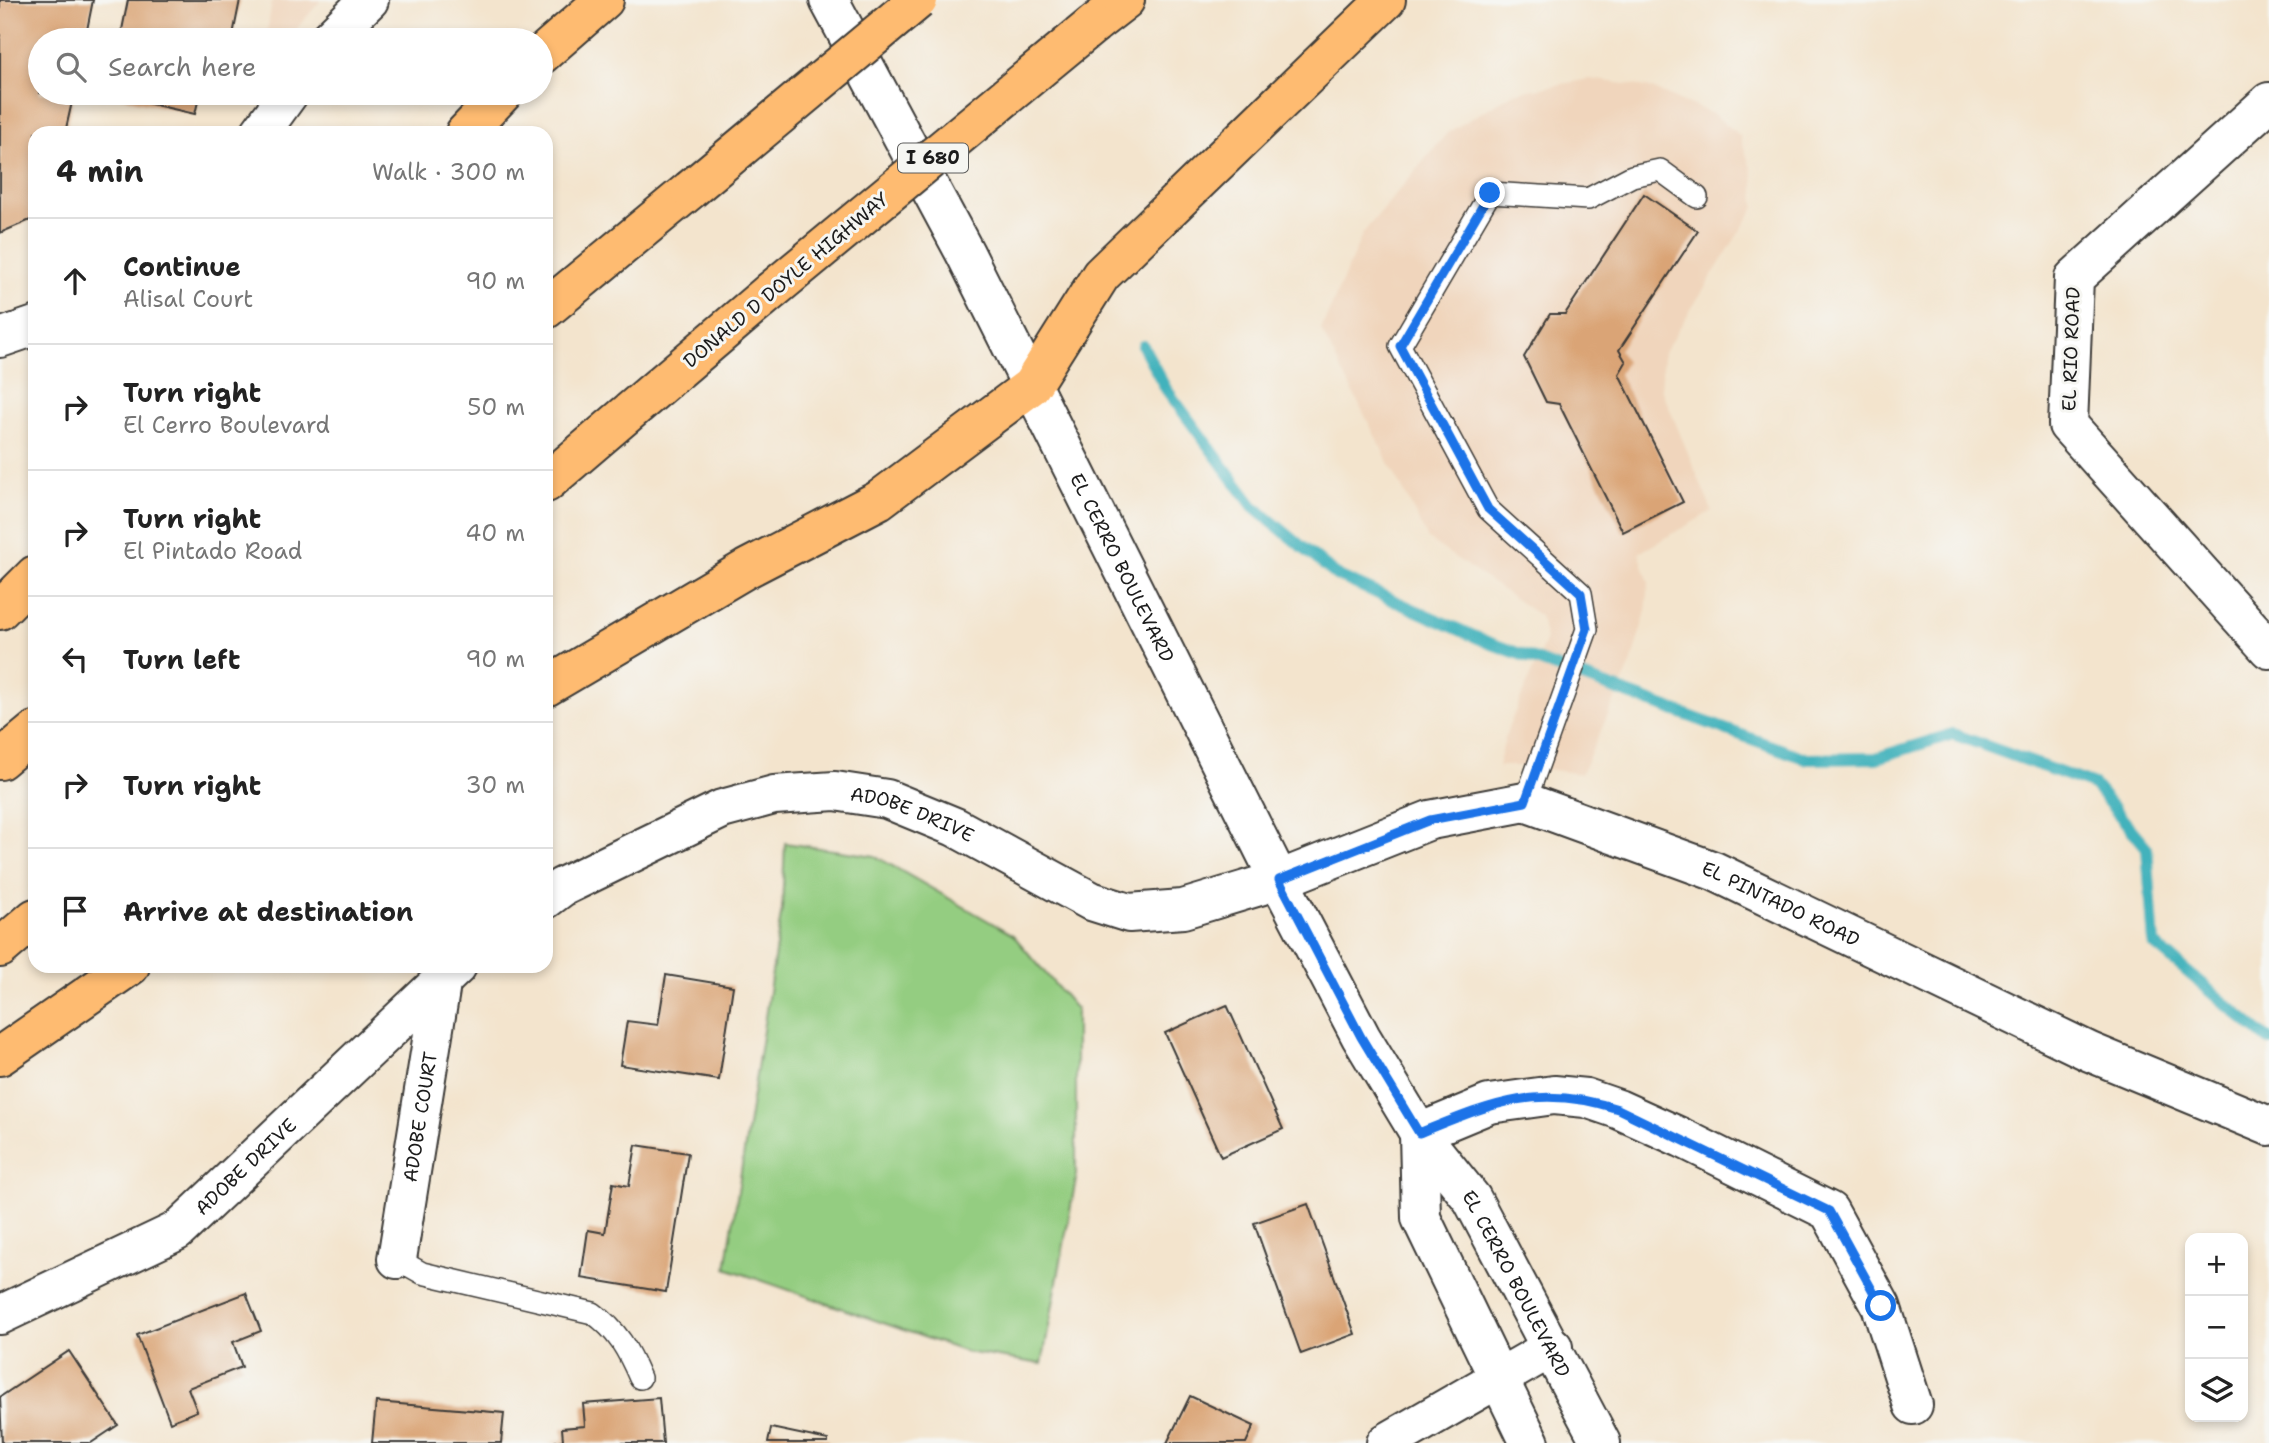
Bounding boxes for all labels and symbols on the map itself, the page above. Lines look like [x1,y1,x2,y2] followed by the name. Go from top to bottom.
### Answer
[898,144,968,173] road number: I 680
[1474,177,1505,208] route end
[678,186,894,373] street label: DONALD D DOYLE HIGHWAY
[2056,286,2086,412] street label: EL RIO ROAD
[1065,469,1180,666] street label: EL CERRO BOULEVARD
[849,781,979,848] street label: ADOBE DRIVE
[1699,855,1864,952] street label: EL PINTADO ROAD
[397,1049,443,1184] street label: ADOBE COURT
[189,1112,301,1220] street label: ADOBE DRIVE
[1457,1184,1576,1381] street label: EL CERRO BOULEVARD
[1865,1290,1896,1321] route start

